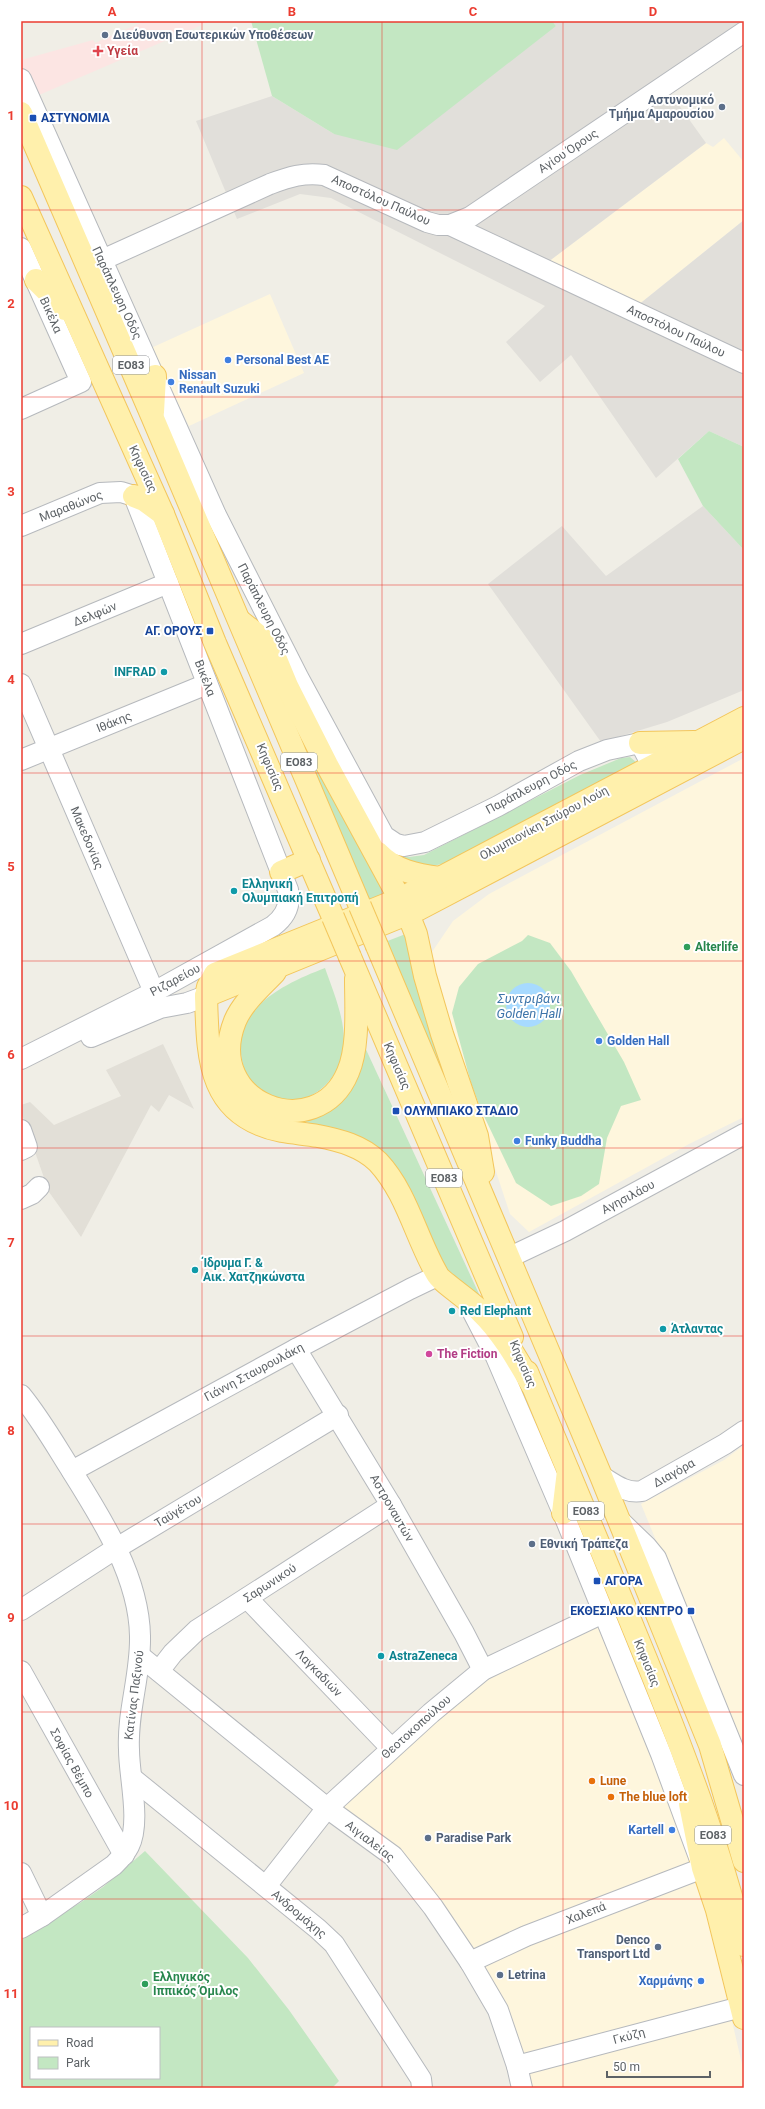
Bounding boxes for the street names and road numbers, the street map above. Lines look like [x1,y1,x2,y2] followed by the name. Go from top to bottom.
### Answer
[536,126,600,176] street label: Αγίου Όρους
[329,172,433,228] street label: Αποστόλου Παύλου
[89,244,145,342] street label: Παράπλευρη Οδός
[37,295,65,335] street label: Βικέλα
[625,302,727,360] street label: Αποστόλου Παύλου
[113,356,149,374] road number: ΕΟ83
[126,443,160,495] street label: Κηφισίας
[37,488,105,524] street label: Μαραθώνος
[235,561,293,657] street label: Παράπλευρη Οδός
[71,599,119,629] street label: Δελφών
[192,658,218,698] street label: Βικέλα
[94,709,134,735] street label: Ιθάκης
[254,741,286,793] street label: Κηφισίας
[281,753,317,771] road number: ΕΟ83
[483,757,579,817] street label: Παράπλευρη Οδός
[477,783,611,863] street label: Ολυμπιονίκη Σπύρου Λούη
[67,804,107,872] street label: Μακεδονίας
[148,961,202,999] street label: Ριζαρείου
[381,1040,413,1092] street label: Κηφισίας
[426,1169,462,1187] road number: ΕΟ83
[599,1177,657,1217] street label: Αγησιλάου
[507,1338,539,1390] street label: Κηφισίας
[202,1340,306,1404] street label: Γιάννη Σταυρουλάκη
[651,1456,697,1490] street label: Διαγόρα
[367,1472,417,1544] street label: Αστροναυτών
[152,1492,204,1530] street label: Ταϋγέτου
[568,1502,604,1520] road number: ΕΟ83
[241,1561,299,1605] street label: Σαρωνικού
[631,1637,663,1689] street label: Κηφισίας
[293,1646,345,1700] street label: Λαγκαδιών
[122,1649,147,1741] street label: Κατίνας Παξινού
[378,1692,454,1762] street label: Θεοτοκοπούλου
[47,1726,97,1800] street label: Σοφίας Βέμπο
[343,1817,397,1865] street label: Αιγιαλείας
[695,1826,731,1844] road number: ΕΟ83
[269,1887,329,1941] street label: Ανδρομάχης
[564,1899,608,1927] street label: Χαλεπά
[611,2025,647,2047] street label: Γκύζη

